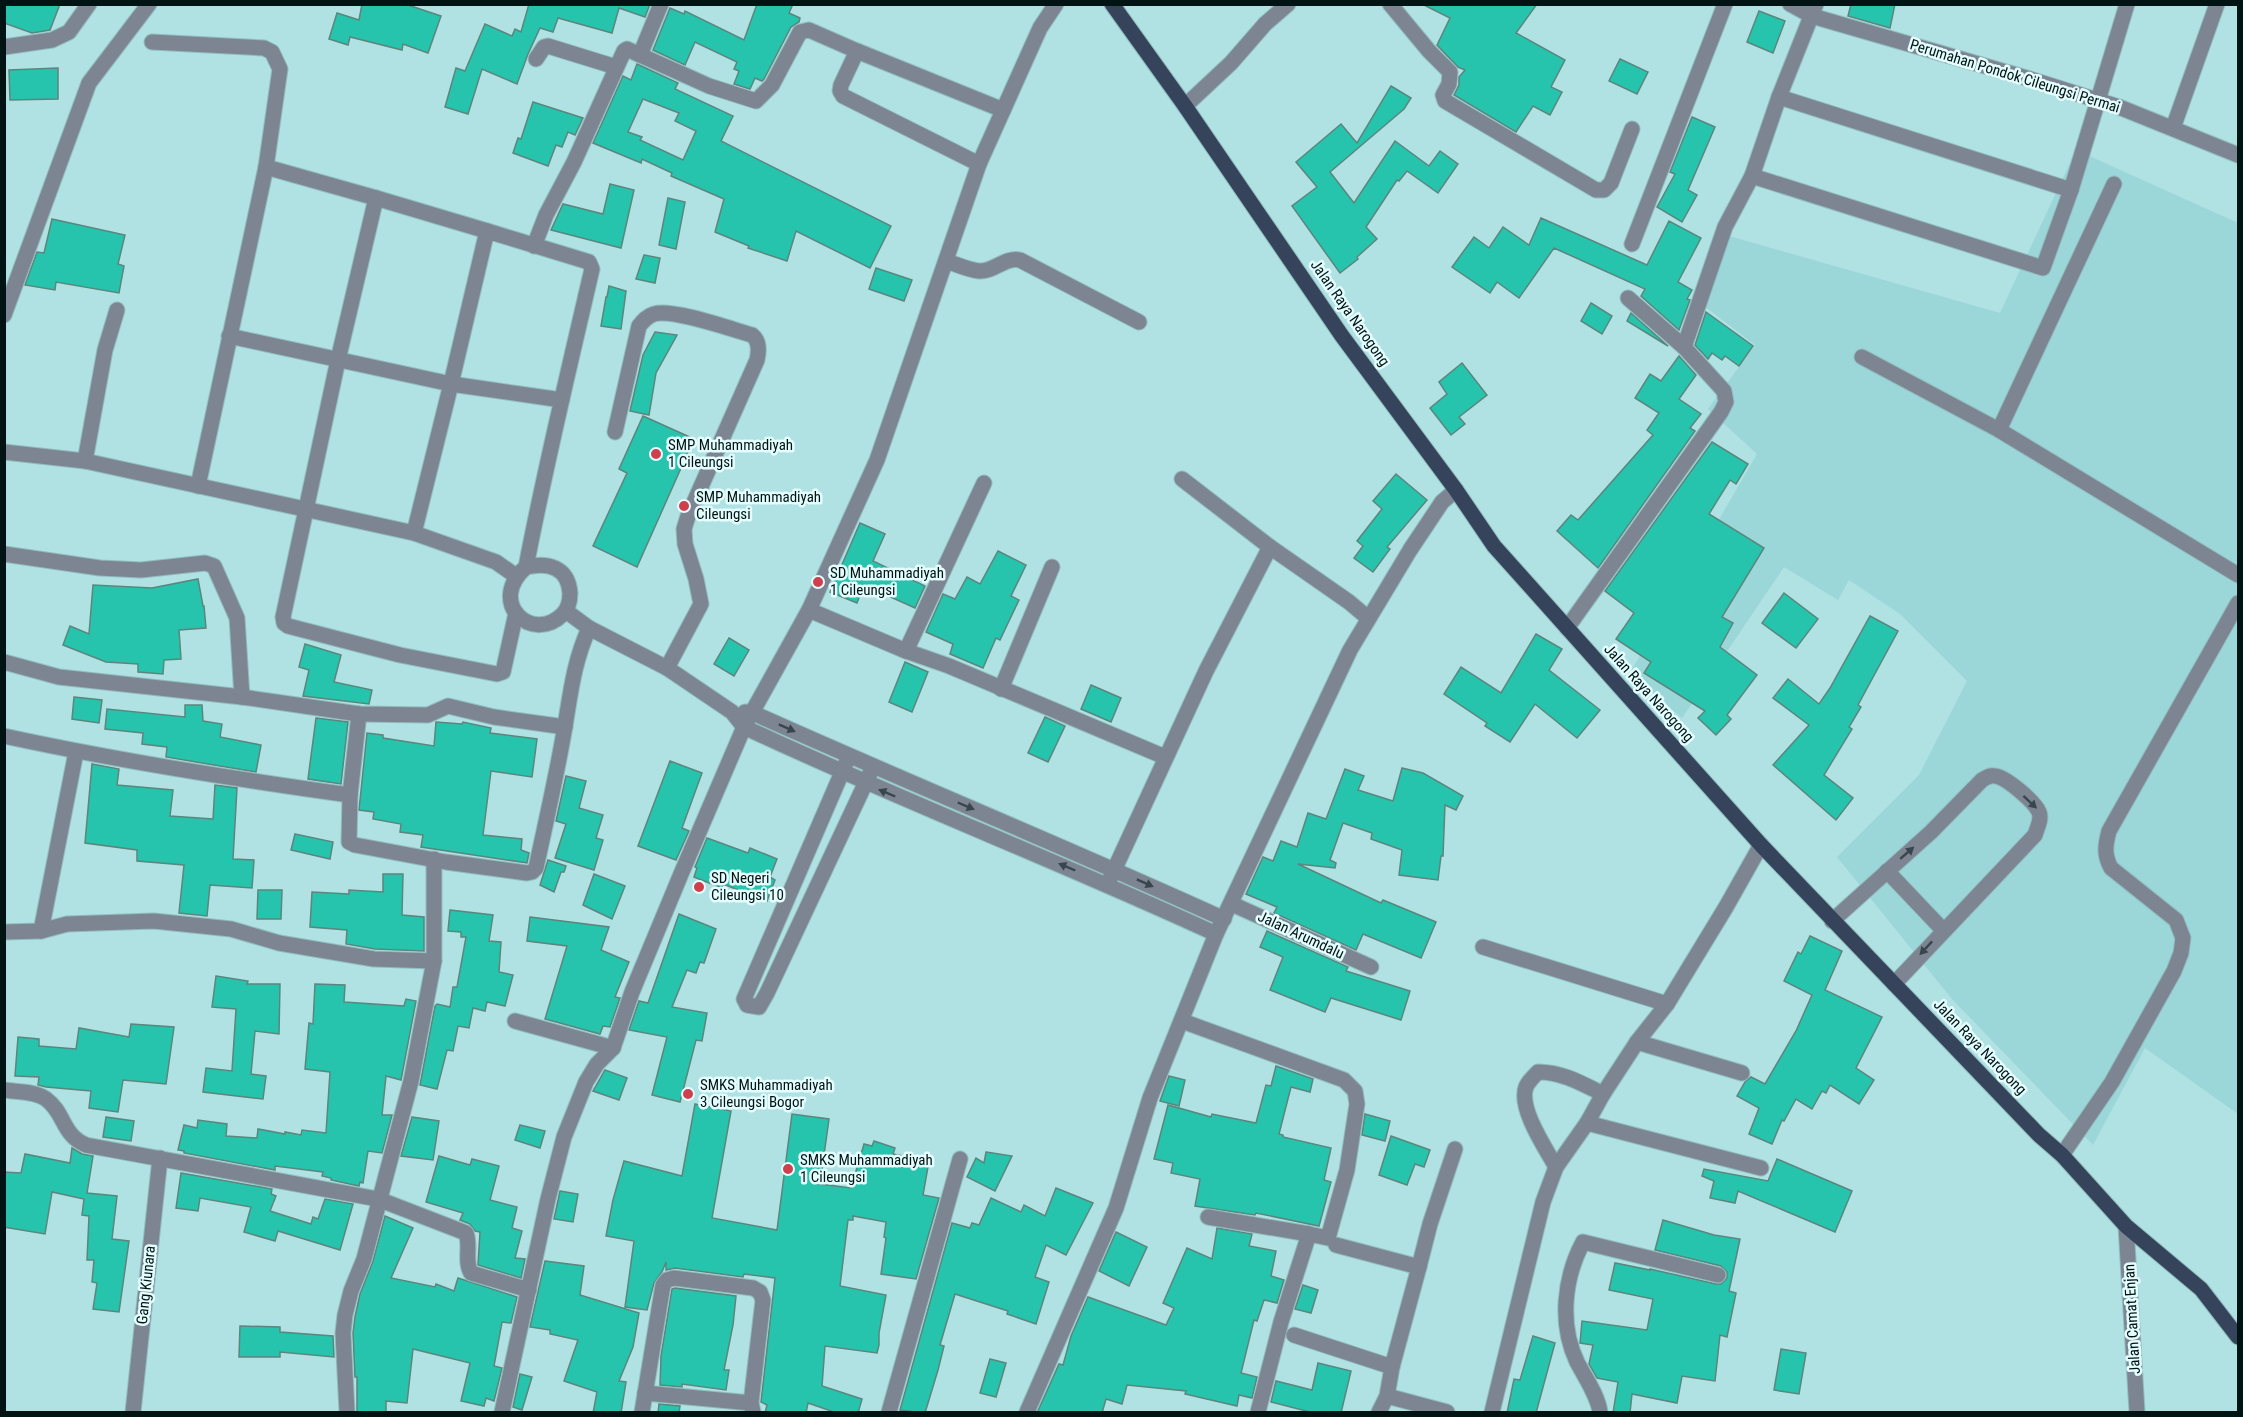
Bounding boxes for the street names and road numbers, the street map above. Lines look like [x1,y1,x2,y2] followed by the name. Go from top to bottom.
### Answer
[1908,35,2122,117] street label: Perumahan Pondok Cileungsi Permai
[1307,256,1393,370] street label: Jalan Raya Narogong
[1600,640,1698,746] street label: Jalan Raya Narogong
[1255,907,1347,963] street label: Jalan Arumdalu
[1930,996,2030,1098] street label: Jalan Raya Narogong
[133,1245,159,1325] street label: Gang Kiunara
[2120,1263,2144,1375] street label: Jalan Camat Enjan

